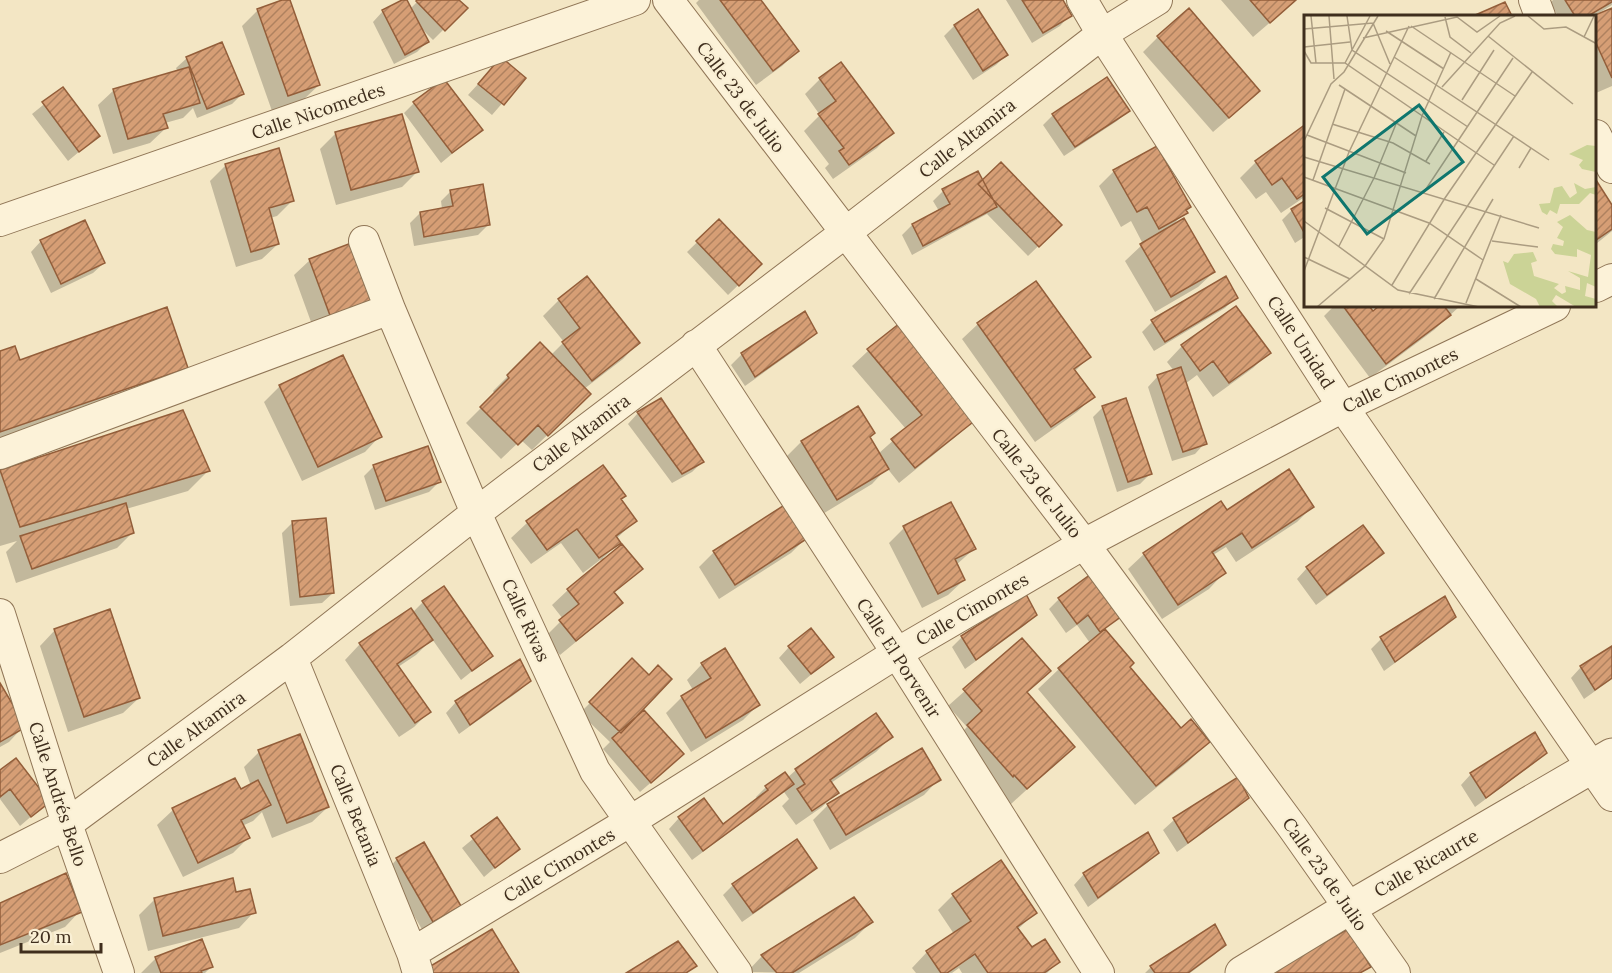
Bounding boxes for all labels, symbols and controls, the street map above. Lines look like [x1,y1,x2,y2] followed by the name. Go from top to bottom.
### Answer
[1304,15,1597,308] inset map
[692,37,790,157] street label: Calle 23 de Julio
[248,77,388,145] street label: Calle Nicomedes
[914,93,1020,183] street label: Calle Altamira
[1262,291,1340,393] street label: Calle Unidad
[1338,342,1462,418] street label: Calle Cimontes
[527,389,635,477] street label: Calle Altamira
[987,423,1087,543] street label: Calle 23 de Julio
[912,567,1032,651] street label: Calle Cimontes
[497,575,555,665] street label: Calle Rivas
[852,594,947,723] street label: Calle El Porvenir
[142,685,250,773] street label: Calle Altamira
[24,719,92,869] street label: Calle Andrés Bello
[325,760,387,870] street label: Calle Betania
[1277,813,1373,935] street label: Calle 23 de Julio
[499,823,619,907] street label: Calle Cimontes
[1370,824,1482,902] street label: Calle Ricaurte
[21,916,100,954] scale bar
[30,925,72,948] text: 20 m

